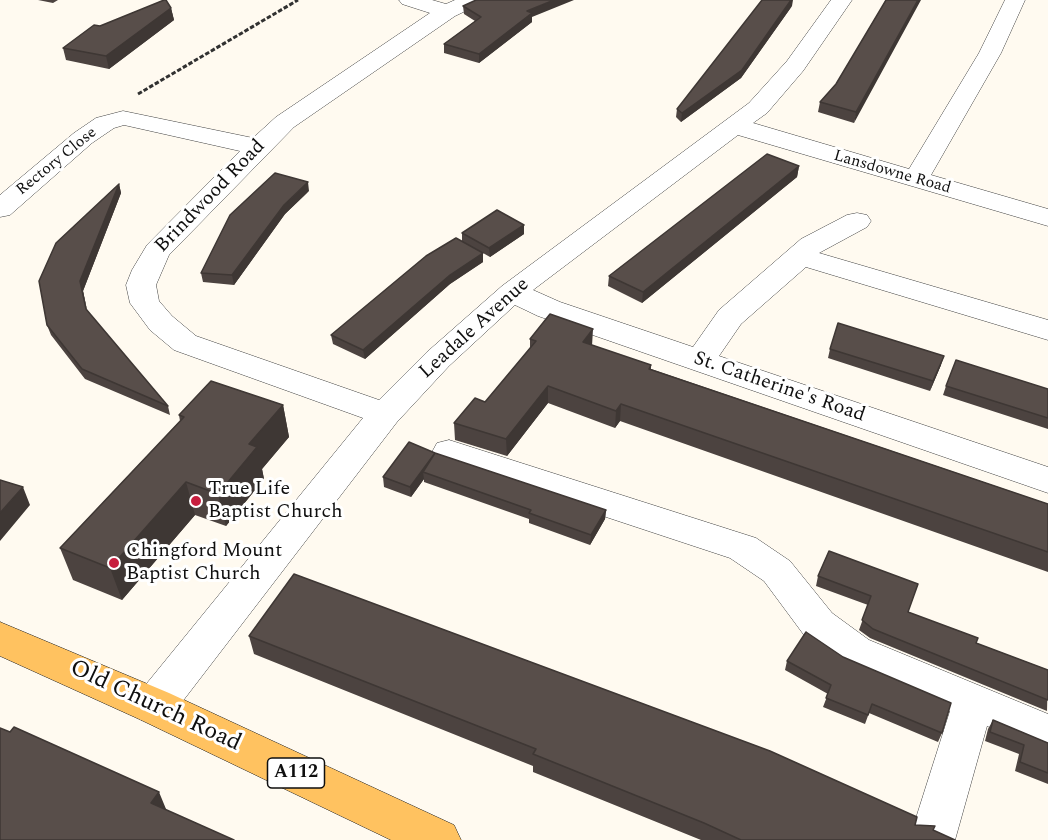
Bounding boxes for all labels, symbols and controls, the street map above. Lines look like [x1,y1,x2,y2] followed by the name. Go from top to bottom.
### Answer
[13,124,101,200] street label: Rectory Close
[151,135,271,259] street label: Brindwood Road
[831,147,953,199] street label: Lansdowne Road
[415,273,535,385] street label: Leadale Avenue
[690,347,868,429] street label: St. Catherine's Road
[208,478,343,525] place label: True Life Baptist Church
[189,494,203,508] marker: True Life Baptist Church
[126,540,282,587] place label: Chingford Mount Baptist Church
[107,556,121,570] marker: Chingford Mount Baptist Church
[65,655,245,759] street label: Old Church Road
[268,758,324,788] road number: A112

